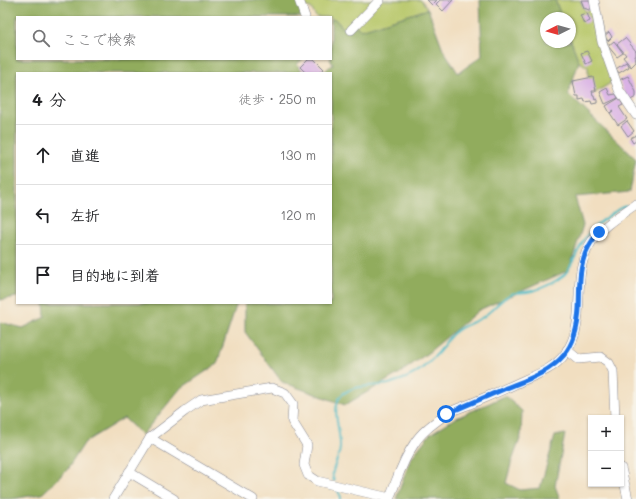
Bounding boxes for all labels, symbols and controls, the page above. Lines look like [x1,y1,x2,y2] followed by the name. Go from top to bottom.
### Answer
[540,12,576,48] north arrow
[16,16,332,60] search box
[30,27,52,49] icon: search
[62,29,137,49] text: ここで検索
[32,88,66,110] text: 4 分
[239,90,316,107] text: 徒歩 · 250 m
[32,144,54,166] icon: ahead
[70,145,100,165] text: 直進
[280,146,316,163] text: 130 m
[32,204,54,226] icon: left
[70,205,100,225] text: 左折
[280,206,316,223] text: 120 m
[590,223,608,241] route end
[32,264,54,286] icon: arrive
[70,265,160,285] text: 目的地に到着
[437,405,455,423] route start
[588,415,624,487] map controls
[588,415,624,451] button: +
[588,451,624,487] button: −

